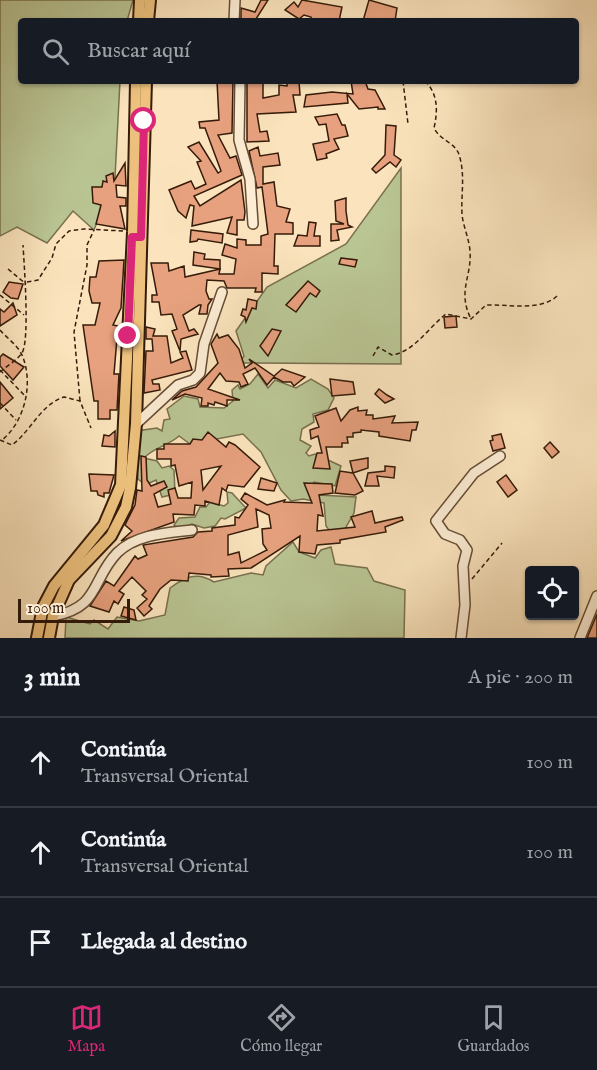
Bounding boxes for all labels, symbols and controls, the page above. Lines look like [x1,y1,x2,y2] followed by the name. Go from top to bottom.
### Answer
[18,18,579,84] search box
[39,35,72,68] icon: search
[87,37,190,65] text: Buscar aquí
[130,107,156,133] route start
[114,322,140,348] route end
[525,566,579,620] map controls
[525,566,579,620] button: locate
[18,596,130,624] scale bar
[27,599,64,619] text: 100 m
[24,661,80,694] text: 3 min
[468,665,573,690] text: A pie · 200 m
[81,736,166,764] text: Continúa
[24,746,57,779] icon: ahead
[526,750,573,775] text: 100 m
[81,764,248,789] text: Transversal Oriental
[81,826,166,854] text: Continúa
[24,836,57,869] icon: ahead
[526,840,573,865] text: 100 m
[81,854,248,879] text: Transversal Oriental
[24,926,57,959] icon: arrive
[81,928,247,956] text: Llegada al destino
[68,1001,105,1057] tab: Mapa
[240,1001,322,1057] tab: Cómo llegar
[457,1001,529,1057] tab: Guardados

